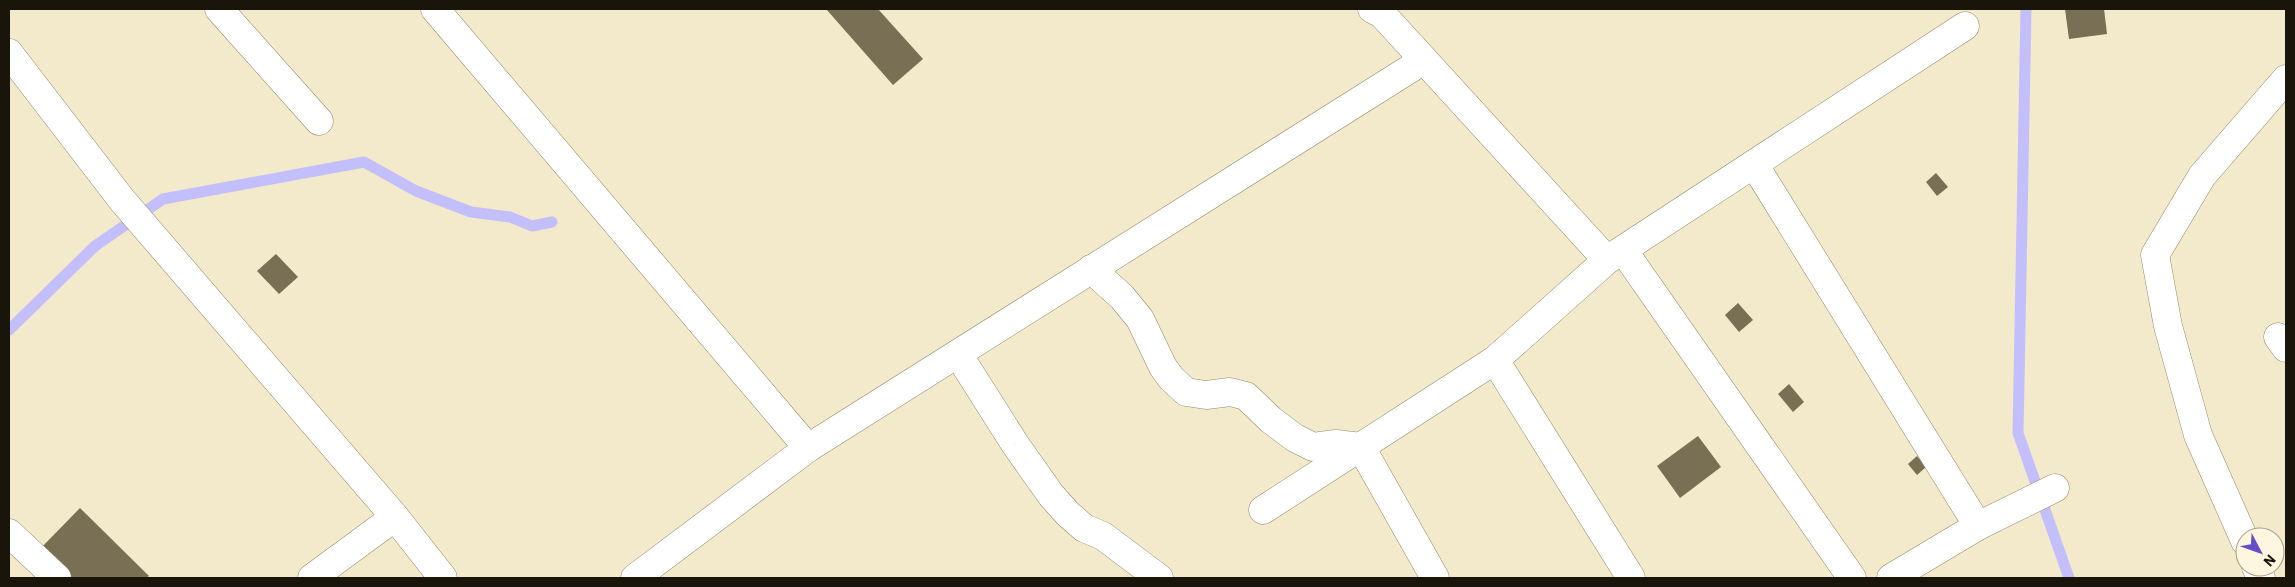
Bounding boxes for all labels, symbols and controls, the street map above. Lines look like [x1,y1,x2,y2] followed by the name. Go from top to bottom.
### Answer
[2235,527,2285,577] north arrow
[2260,551,2280,570] text: N

